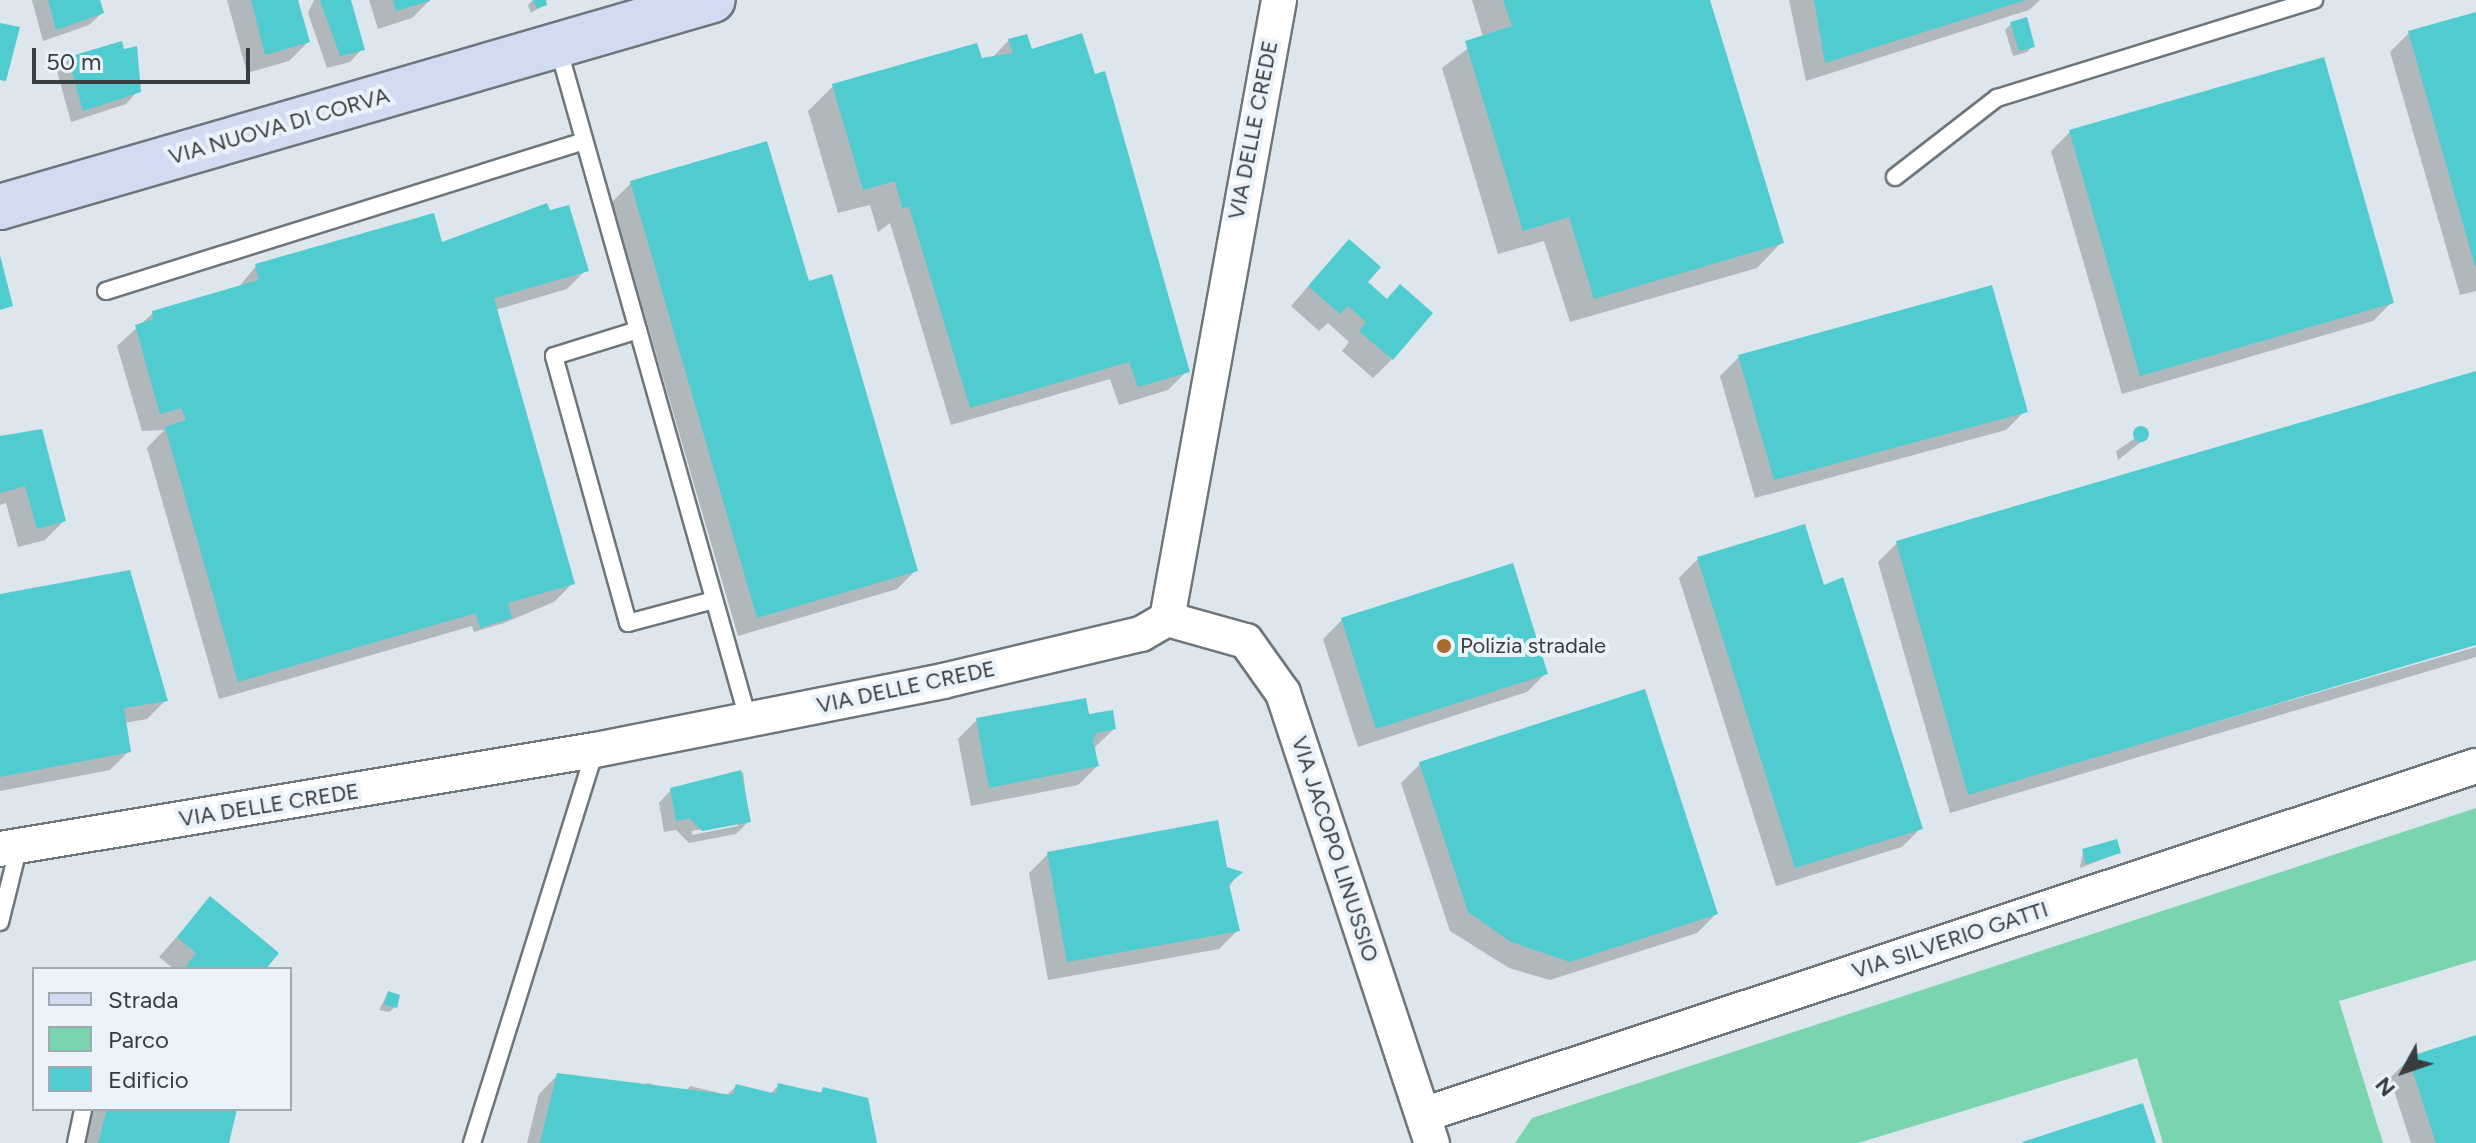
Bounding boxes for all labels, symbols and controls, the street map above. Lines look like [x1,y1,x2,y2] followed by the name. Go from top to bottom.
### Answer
[36,32,254,82] scale bar
[1223,38,1283,222] street label: VIA DELLE CREDE
[46,47,102,76] text: 50 m
[166,82,392,170] street label: VIA NUOVA DI CORVA
[1460,633,1606,659] place label: Polizia stradale
[1435,637,1453,655] marker: Polizia stradale
[814,655,998,719] street label: VIA DELLE CREDE
[1286,733,1384,965] street label: VIA JACOPO LINUSSIO
[177,778,361,832] street label: VIA DELLE CREDE
[1849,896,2051,984] street label: VIA SILVERIO GATTI
[32,967,292,1111] legend
[108,985,178,1014] text: Strada
[108,1025,169,1054] text: Parco
[2364,1031,2444,1111] north arrow
[108,1065,189,1094] text: Edificio
[2369,1072,2401,1102] text: N

